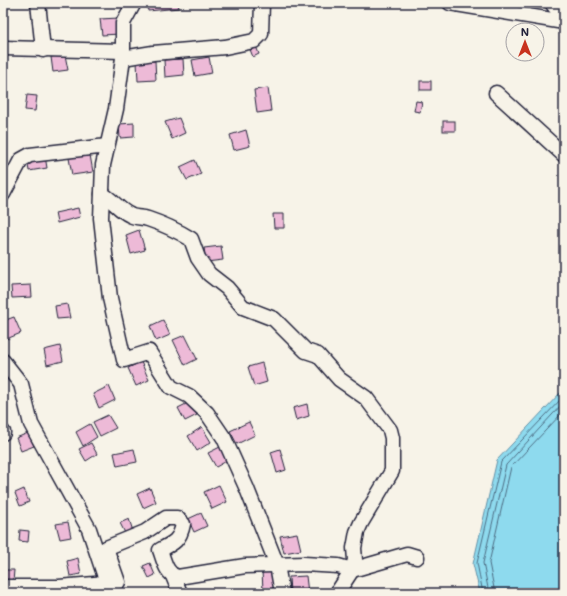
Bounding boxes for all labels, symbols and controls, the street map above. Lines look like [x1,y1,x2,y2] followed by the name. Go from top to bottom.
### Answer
[505,22,545,62] north arrow
[521,24,529,39] text: N

